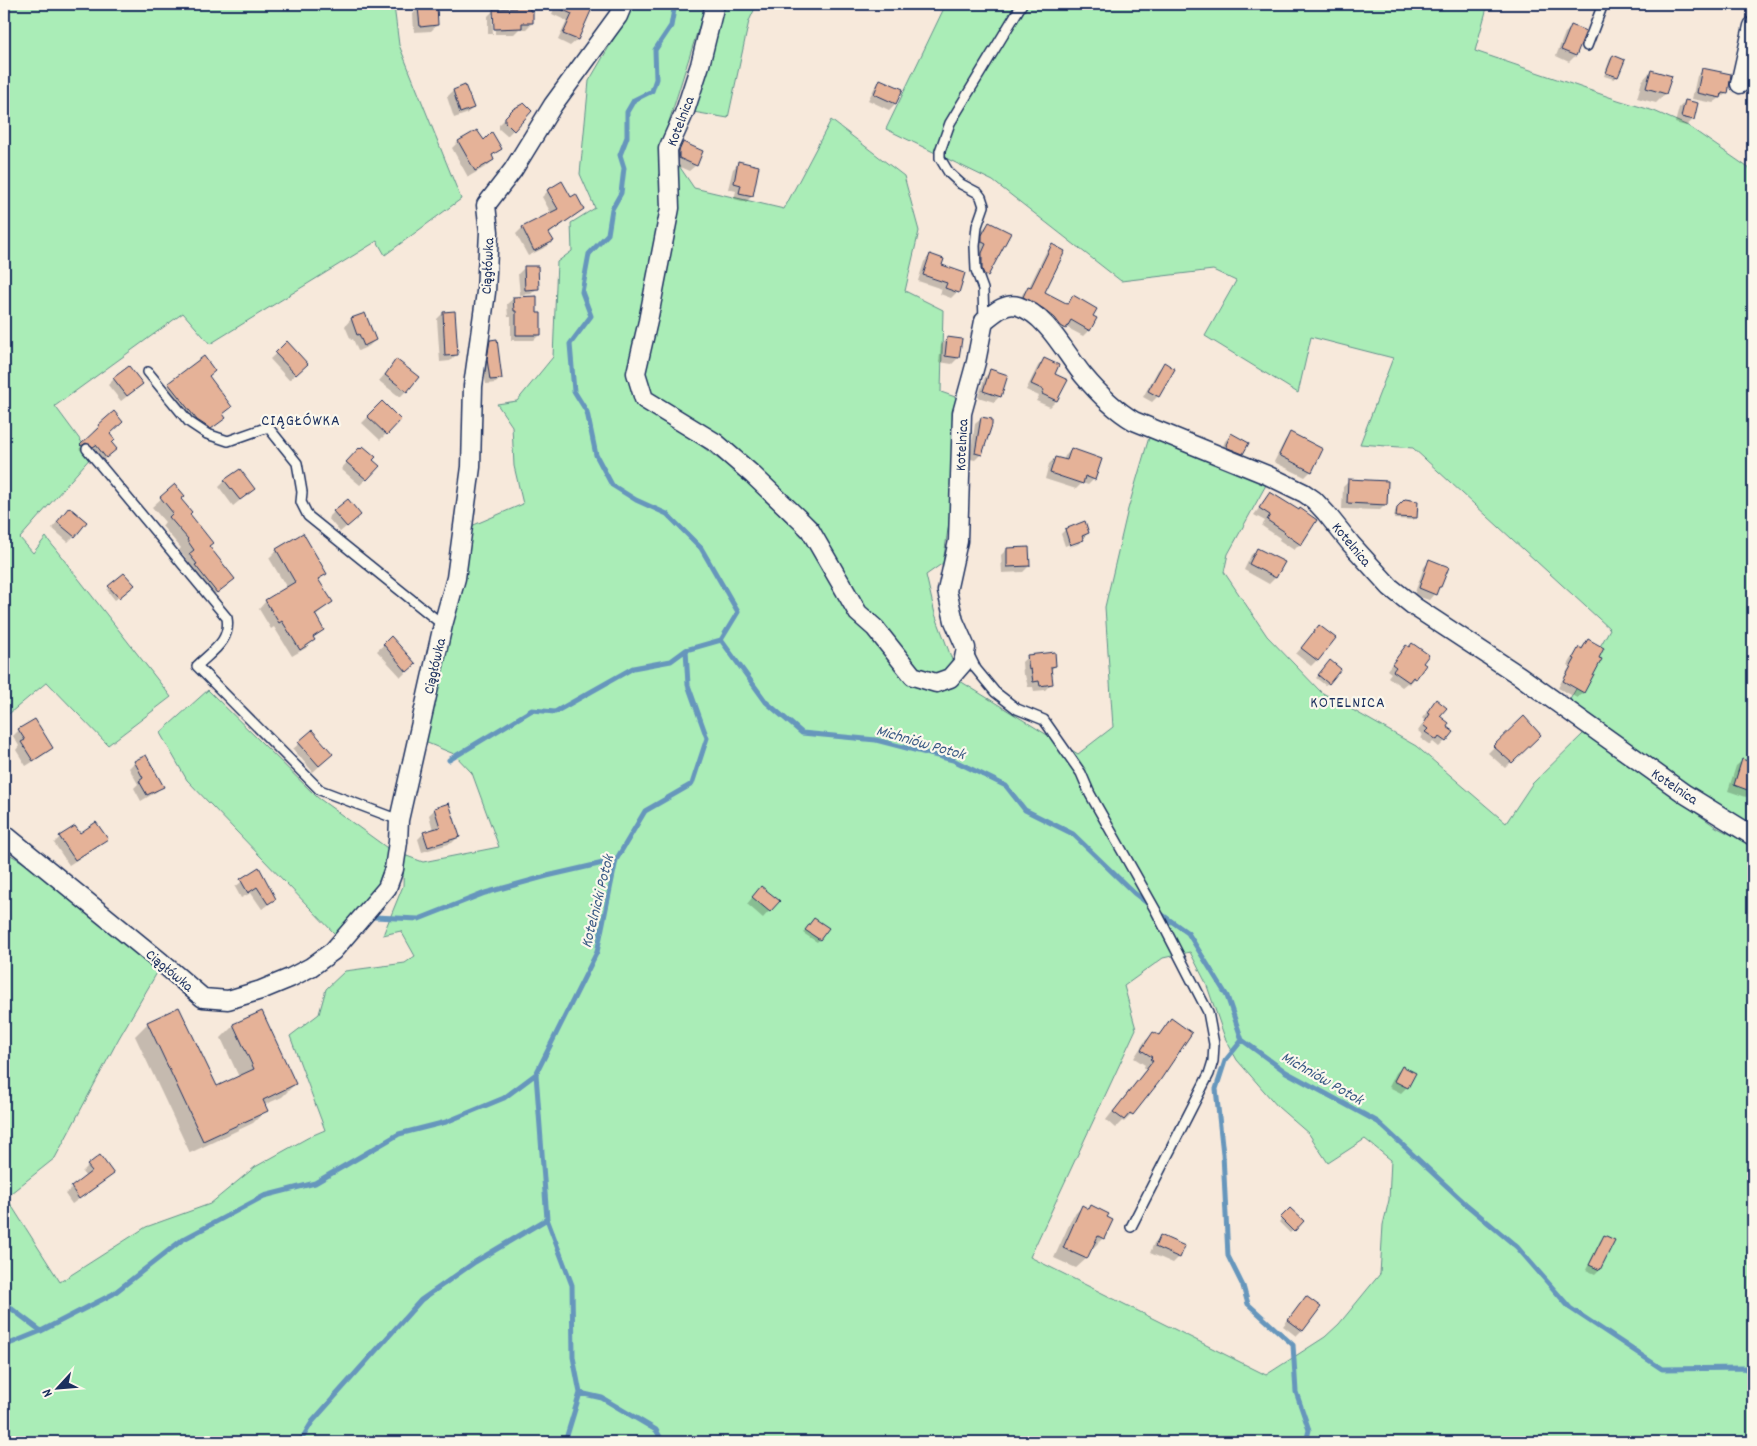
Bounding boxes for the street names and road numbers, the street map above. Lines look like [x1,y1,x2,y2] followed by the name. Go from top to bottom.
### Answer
[662,93,702,150] street label: Kotelnica
[477,236,502,295] street label: Ciągłówka
[951,418,975,472] street label: Kotelnica
[1325,518,1376,573] street label: Kotelnica
[419,635,453,697] street label: Ciągłówka
[1646,764,1702,812] street label: Kotelnica
[140,945,198,999] street label: Ciągłówka

